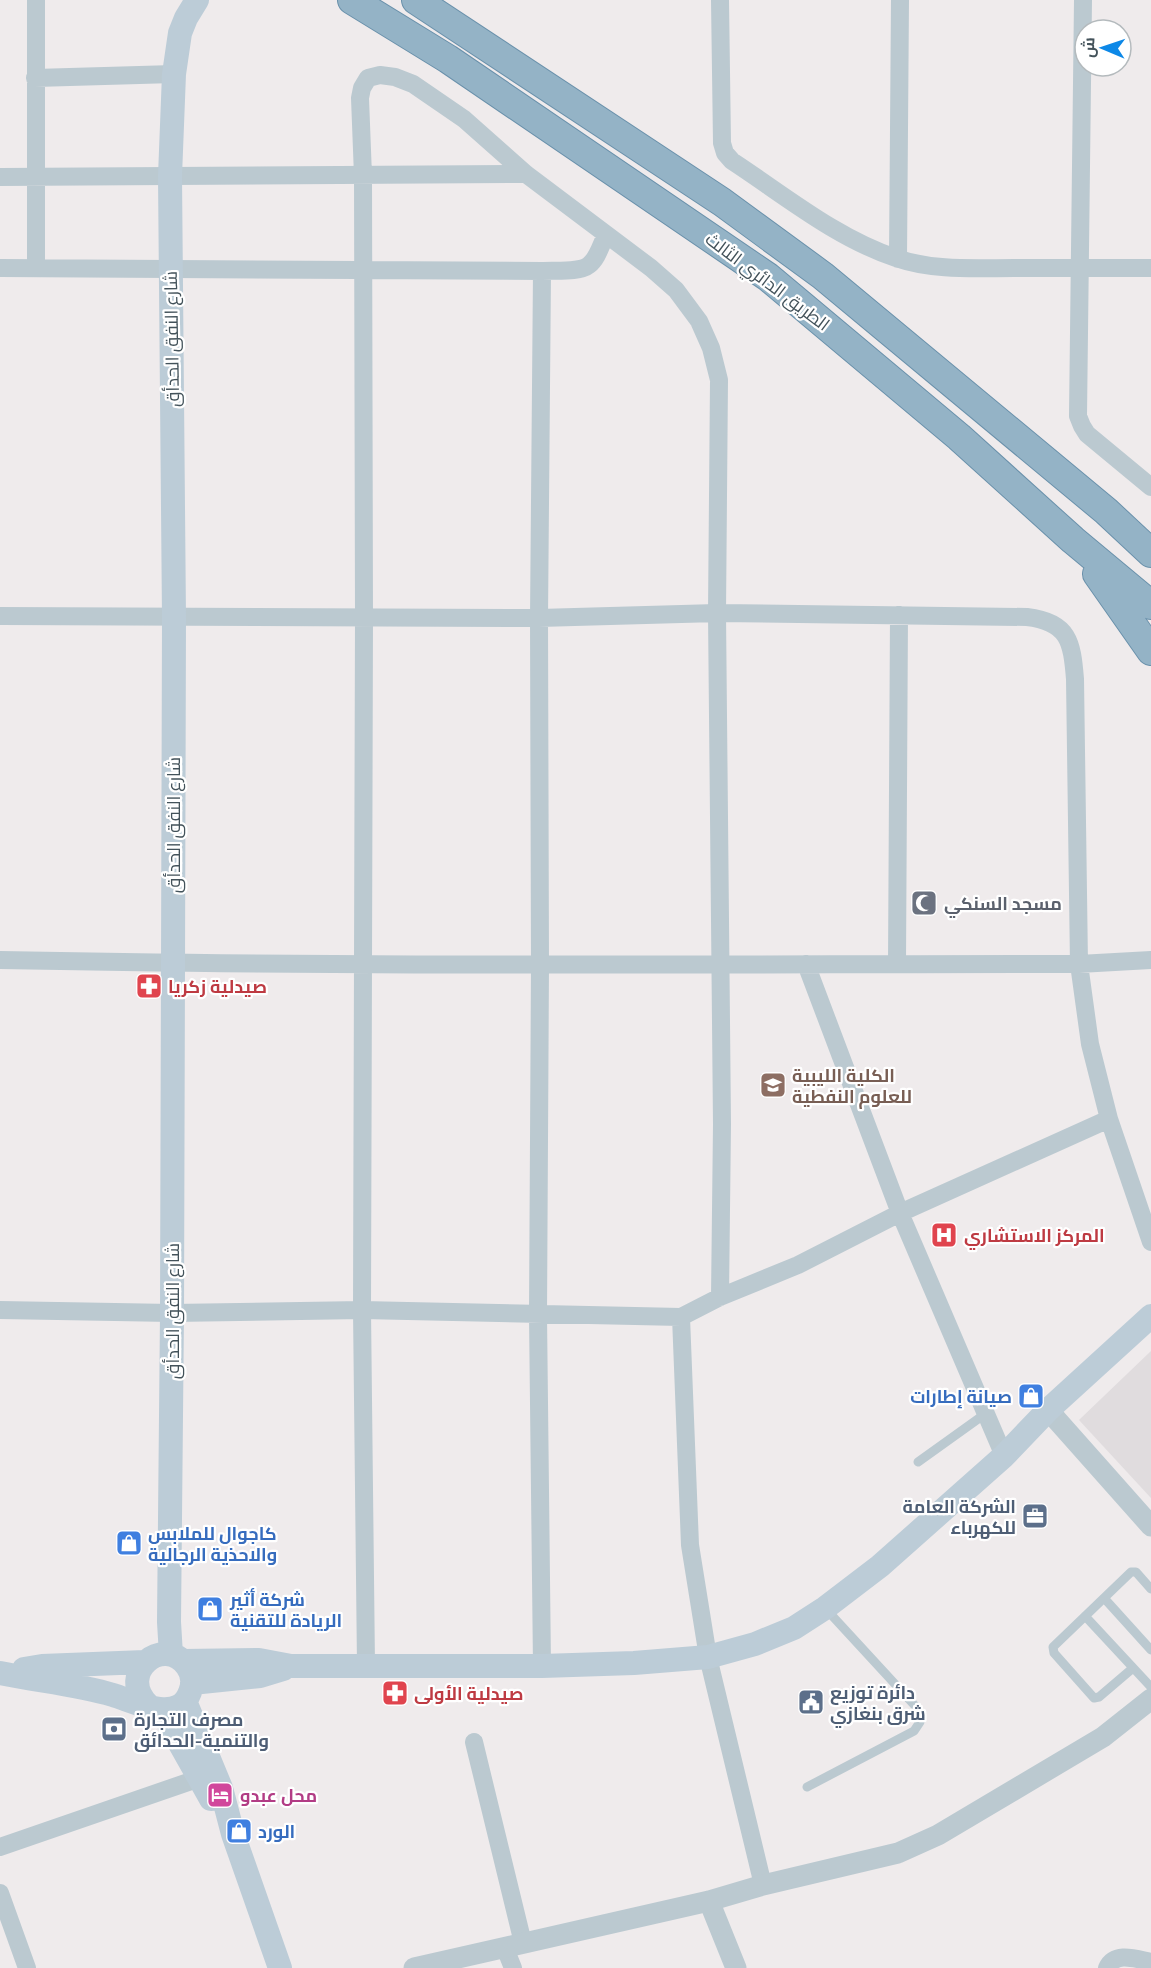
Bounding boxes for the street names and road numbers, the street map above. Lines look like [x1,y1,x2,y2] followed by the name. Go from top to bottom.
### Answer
[699,227,834,338] street label: الطريق الدائري الثالث
[159,271,185,407] street label: شارع النفق الحدأق
[162,757,186,893] street label: شارع النفق الحدأق
[161,1243,185,1379] street label: شارع النفق الحدأق

